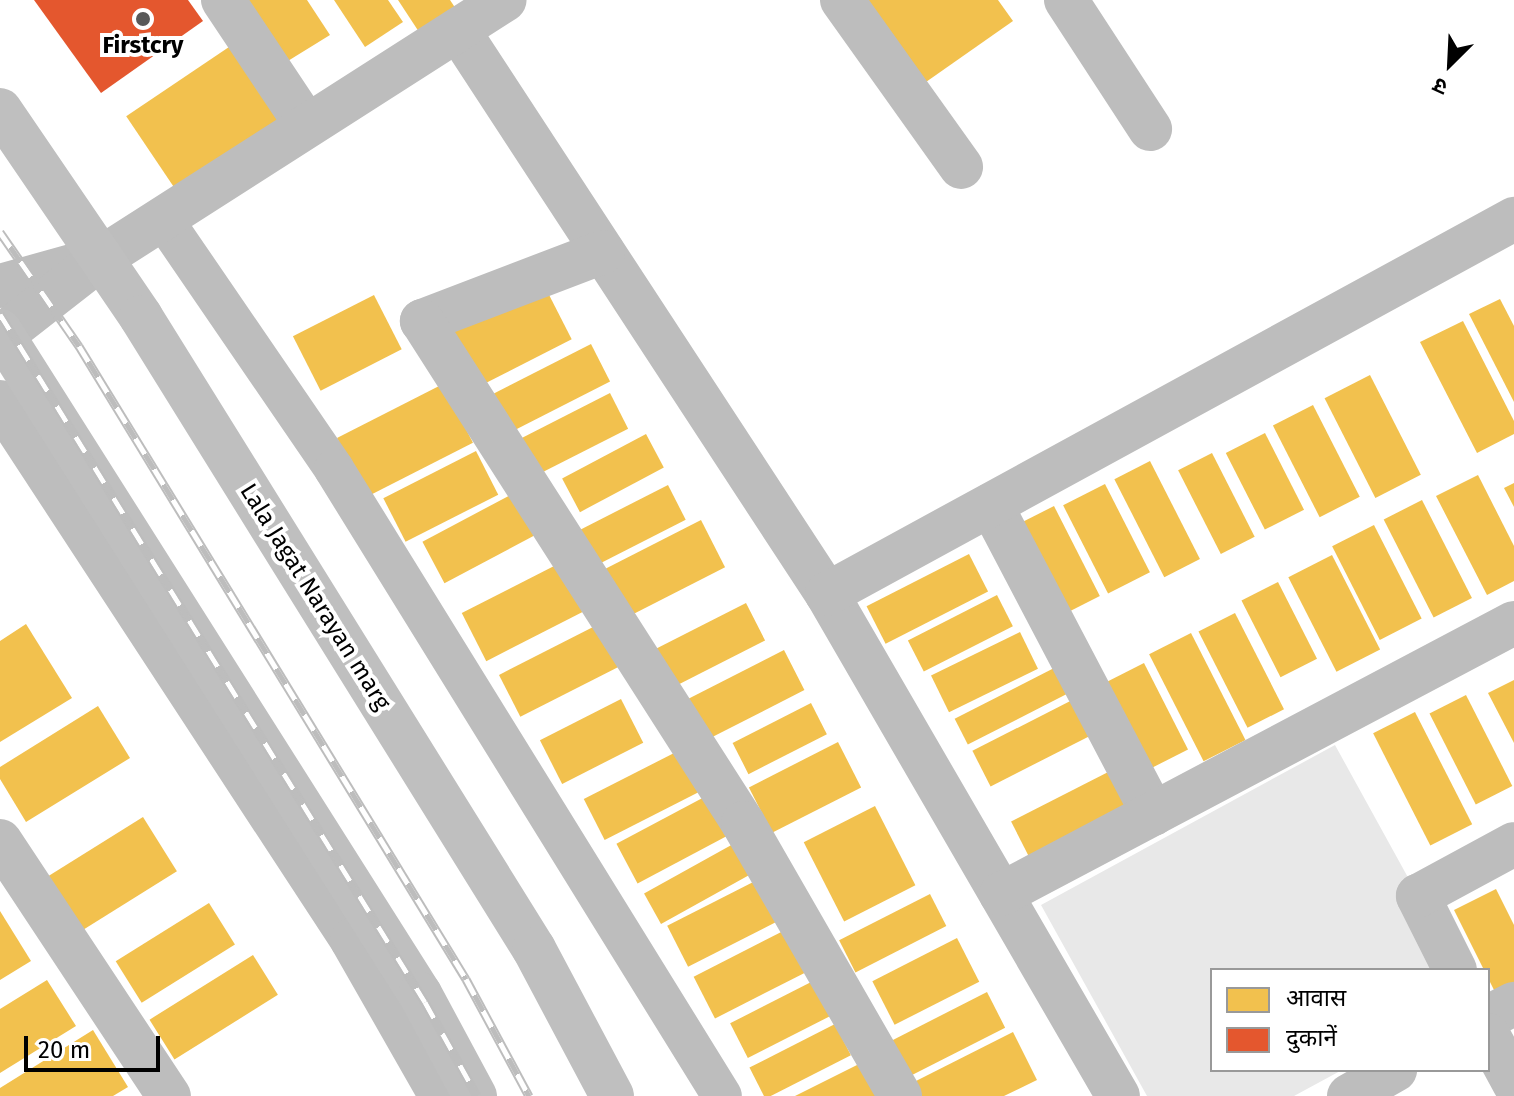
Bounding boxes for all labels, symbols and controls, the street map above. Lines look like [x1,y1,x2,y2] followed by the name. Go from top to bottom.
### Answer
[134,10,152,28] marker: Firstcry
[1410,24,1490,104] north arrow
[102,32,184,60] place label: Firstcry
[1429,71,1451,101] text: उ
[233,478,397,716] street label: Lala Jagat Narayan marg
[1210,968,1490,1072] legend
[1286,984,1346,1012] text: आवास
[28,1020,164,1070] scale bar
[1286,1024,1337,1052] text: दुकानें
[38,1036,90,1064] text: 20 m

